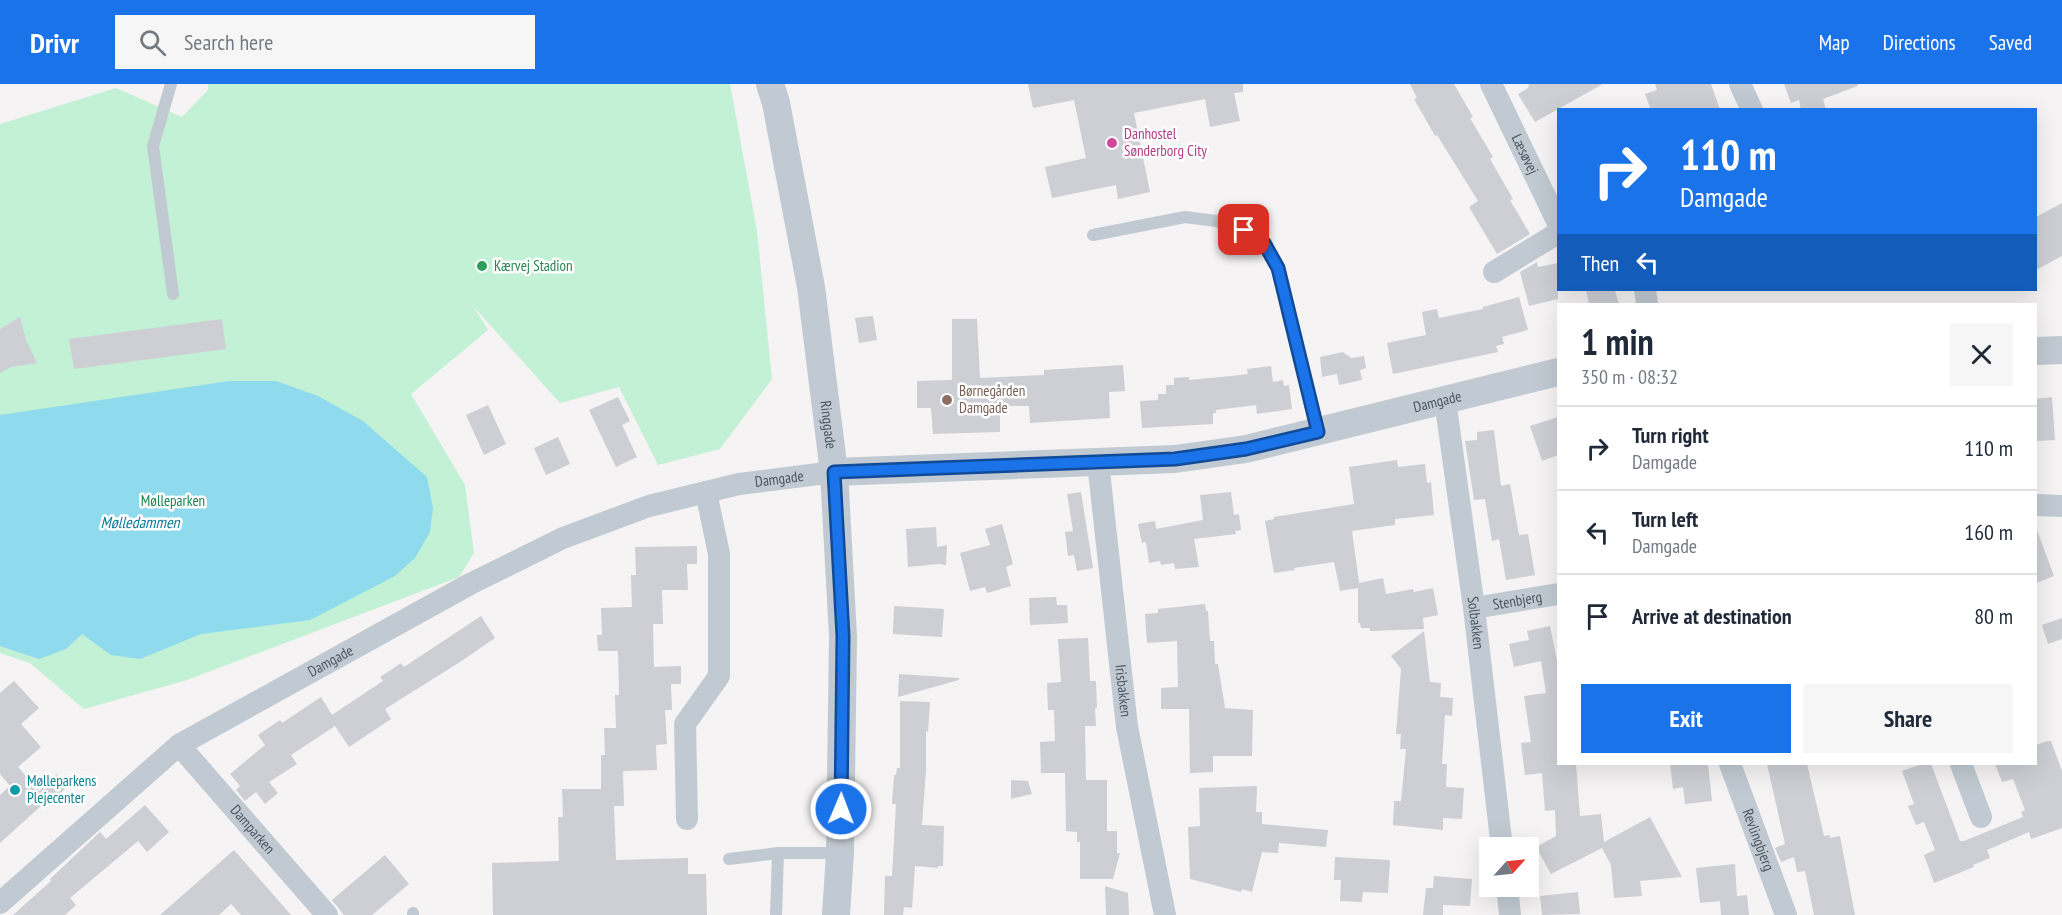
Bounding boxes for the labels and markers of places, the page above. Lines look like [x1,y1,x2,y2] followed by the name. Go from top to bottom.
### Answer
[1124,124,1207,160] place label: Danhostel Sønderborg City
[1105,136,1119,150] marker: Danhostel Sønderborg City
[1218,204,1269,255] pin
[494,256,573,275] place label: Kærvej Stadion
[475,259,489,273] marker: Kærvej Stadion
[959,381,1025,417] place label: Børnegården Damgade
[940,393,954,407] marker: Børnegården Damgade
[27,771,96,807] place label: Mølleparkens Plejecenter
[8,783,22,797] marker: Mølleparkens Plejecenter

